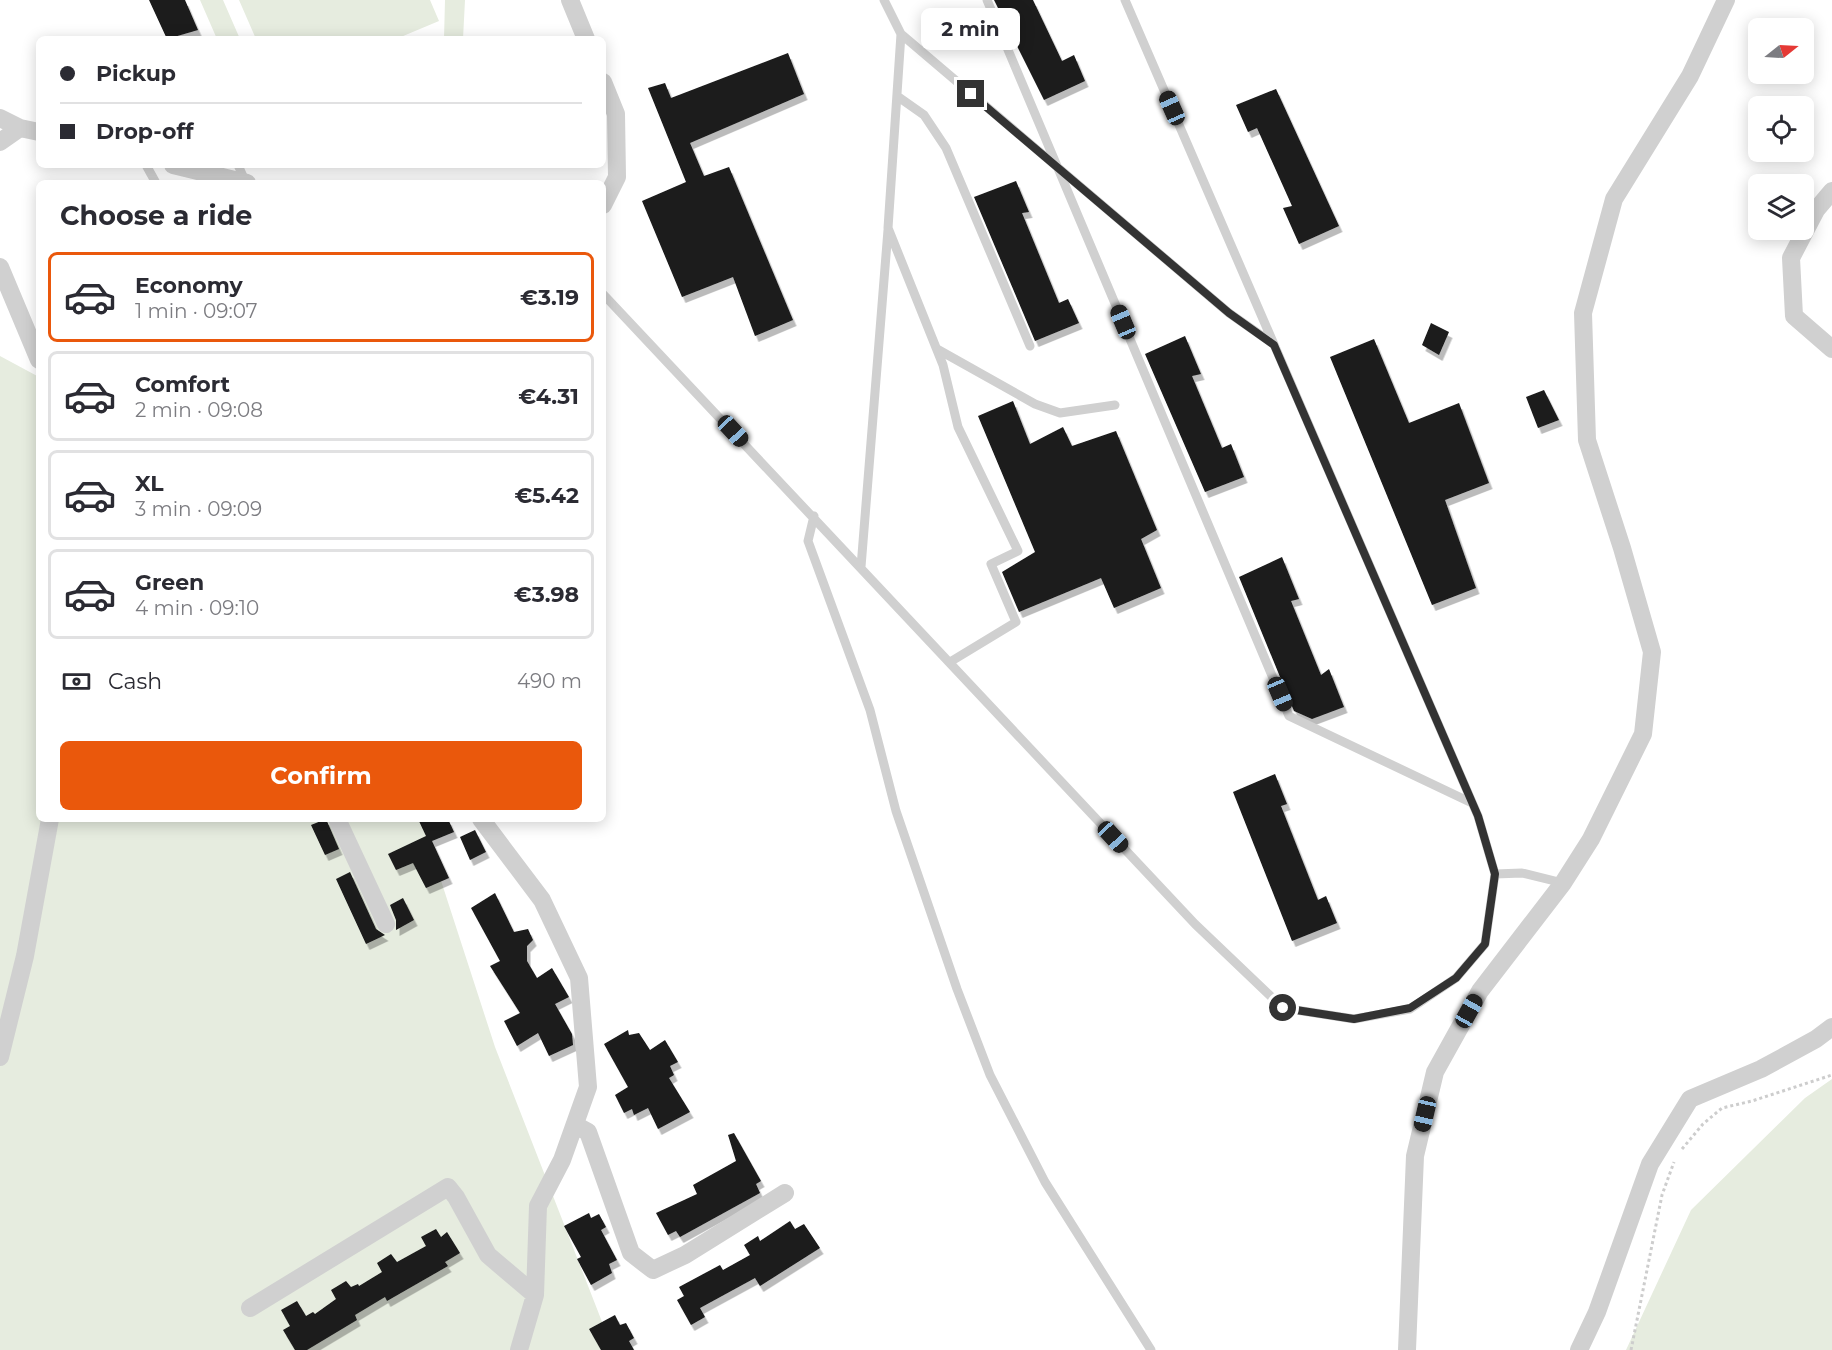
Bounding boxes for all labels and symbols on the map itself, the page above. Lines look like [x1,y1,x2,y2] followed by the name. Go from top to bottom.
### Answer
[922,7,1020,49] callout: 2 min
[1748,18,1814,84] north arrow
[957,80,984,107] route end
[1156,88,1188,128] car
[1108,302,1138,342] car
[714,412,752,450] car
[1265,674,1295,714] car
[1094,818,1132,856] car
[1452,991,1486,1031] car
[1269,994,1296,1021] route start
[1412,1094,1438,1134] car

